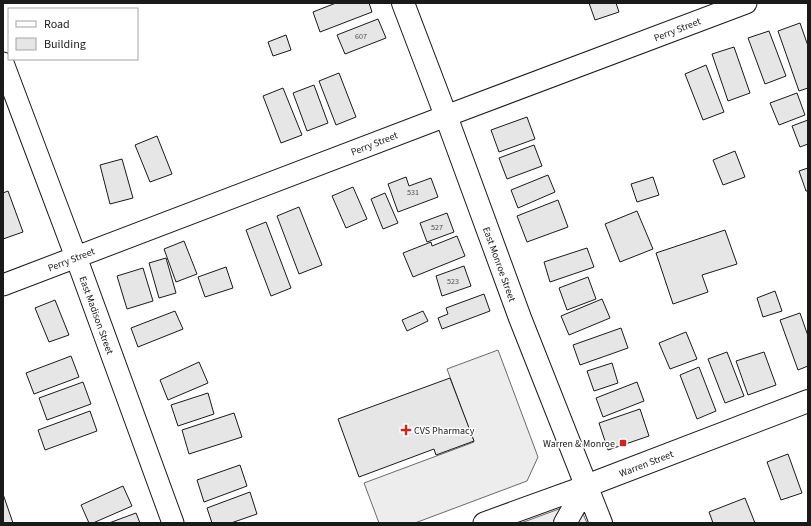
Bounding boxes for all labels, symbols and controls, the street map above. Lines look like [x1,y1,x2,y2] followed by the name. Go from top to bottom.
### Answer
[8,8,138,60] legend
[652,14,703,45] street label: Perry Street
[44,16,70,33] text: Road
[355,31,367,42] house number: 607
[44,36,86,53] text: Building
[349,128,400,159] street label: Perry Street
[407,187,419,198] house number: 531
[431,222,443,233] house number: 527
[479,225,519,304] street label: East Monroe Street
[46,244,97,275] street label: Perry Street
[75,274,117,357] street label: East Madison Street
[447,276,459,287] house number: 523
[414,424,475,438] place label: CVS Pharmacy
[401,425,411,435] marker: CVS Pharmacy
[543,437,615,451] place label: Warren & Monroe
[618,438,628,448] marker: Warren & Monroe
[617,447,676,481] street label: Warren Street

